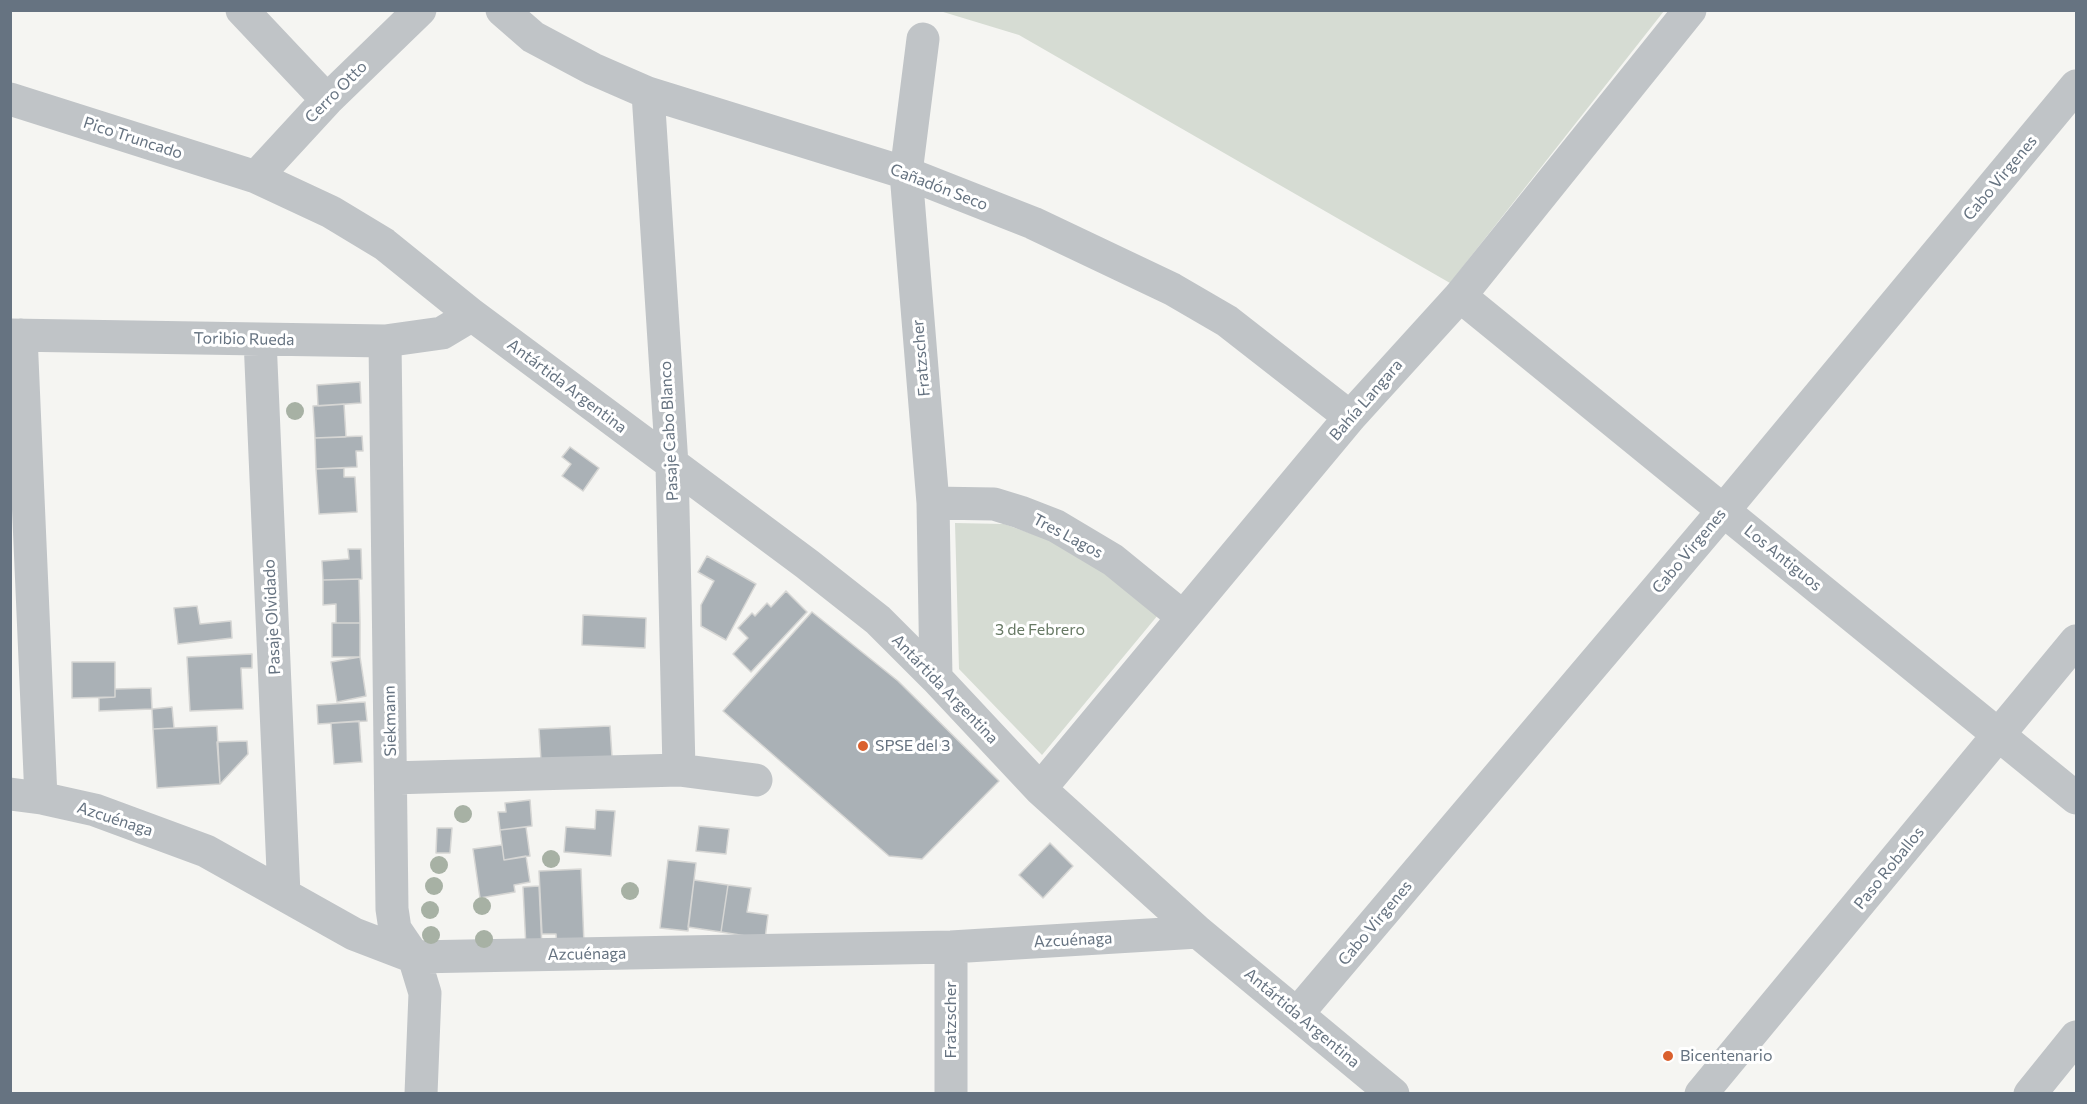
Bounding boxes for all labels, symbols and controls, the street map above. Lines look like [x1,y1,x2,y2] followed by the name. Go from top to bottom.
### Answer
[301,57,371,127] street label: Cerro Otto
[81,113,185,163] street label: Pico Truncado
[1959,132,2041,224] street label: Cabo Virgenes
[887,160,991,214] street label: Cañadón Seco
[908,319,934,397] street label: Fratzscher
[193,329,295,349] street label: Toribio Rueda
[503,335,631,437] street label: Antártida Argentina
[1325,355,1407,445] street label: Bahía Langara
[656,360,682,502] street label: Pasaje Cabo Blanco
[1648,505,1730,597] street label: Cabo Virgenes
[1030,510,1106,562] street label: Tres Lagos
[1740,521,1826,595] street label: Los Antiguos
[259,559,285,675] street label: Pasaje Olvidado
[995,620,1085,640] park label: 3 de Febrero
[888,630,1002,748] street label: Antártida Argentina
[380,685,400,757] street label: Siekmann
[875,736,950,756] place label: SPSE del 3
[856,739,870,753] marker: SPSE del 3
[75,798,155,840] street label: Azcuénaga
[1850,823,1928,913] street label: Paso Roballos
[1334,877,1416,969] street label: Cabo Virgenes
[1033,928,1113,952] street label: Azcuénaga
[547,944,627,964] street label: Azcuénaga
[1240,964,1364,1072] street label: Antártida Argentina
[941,981,961,1059] street label: Fratzscher
[1680,1046,1772,1066] place label: Bicentenario
[1661,1049,1675,1063] marker: Bicentenario

